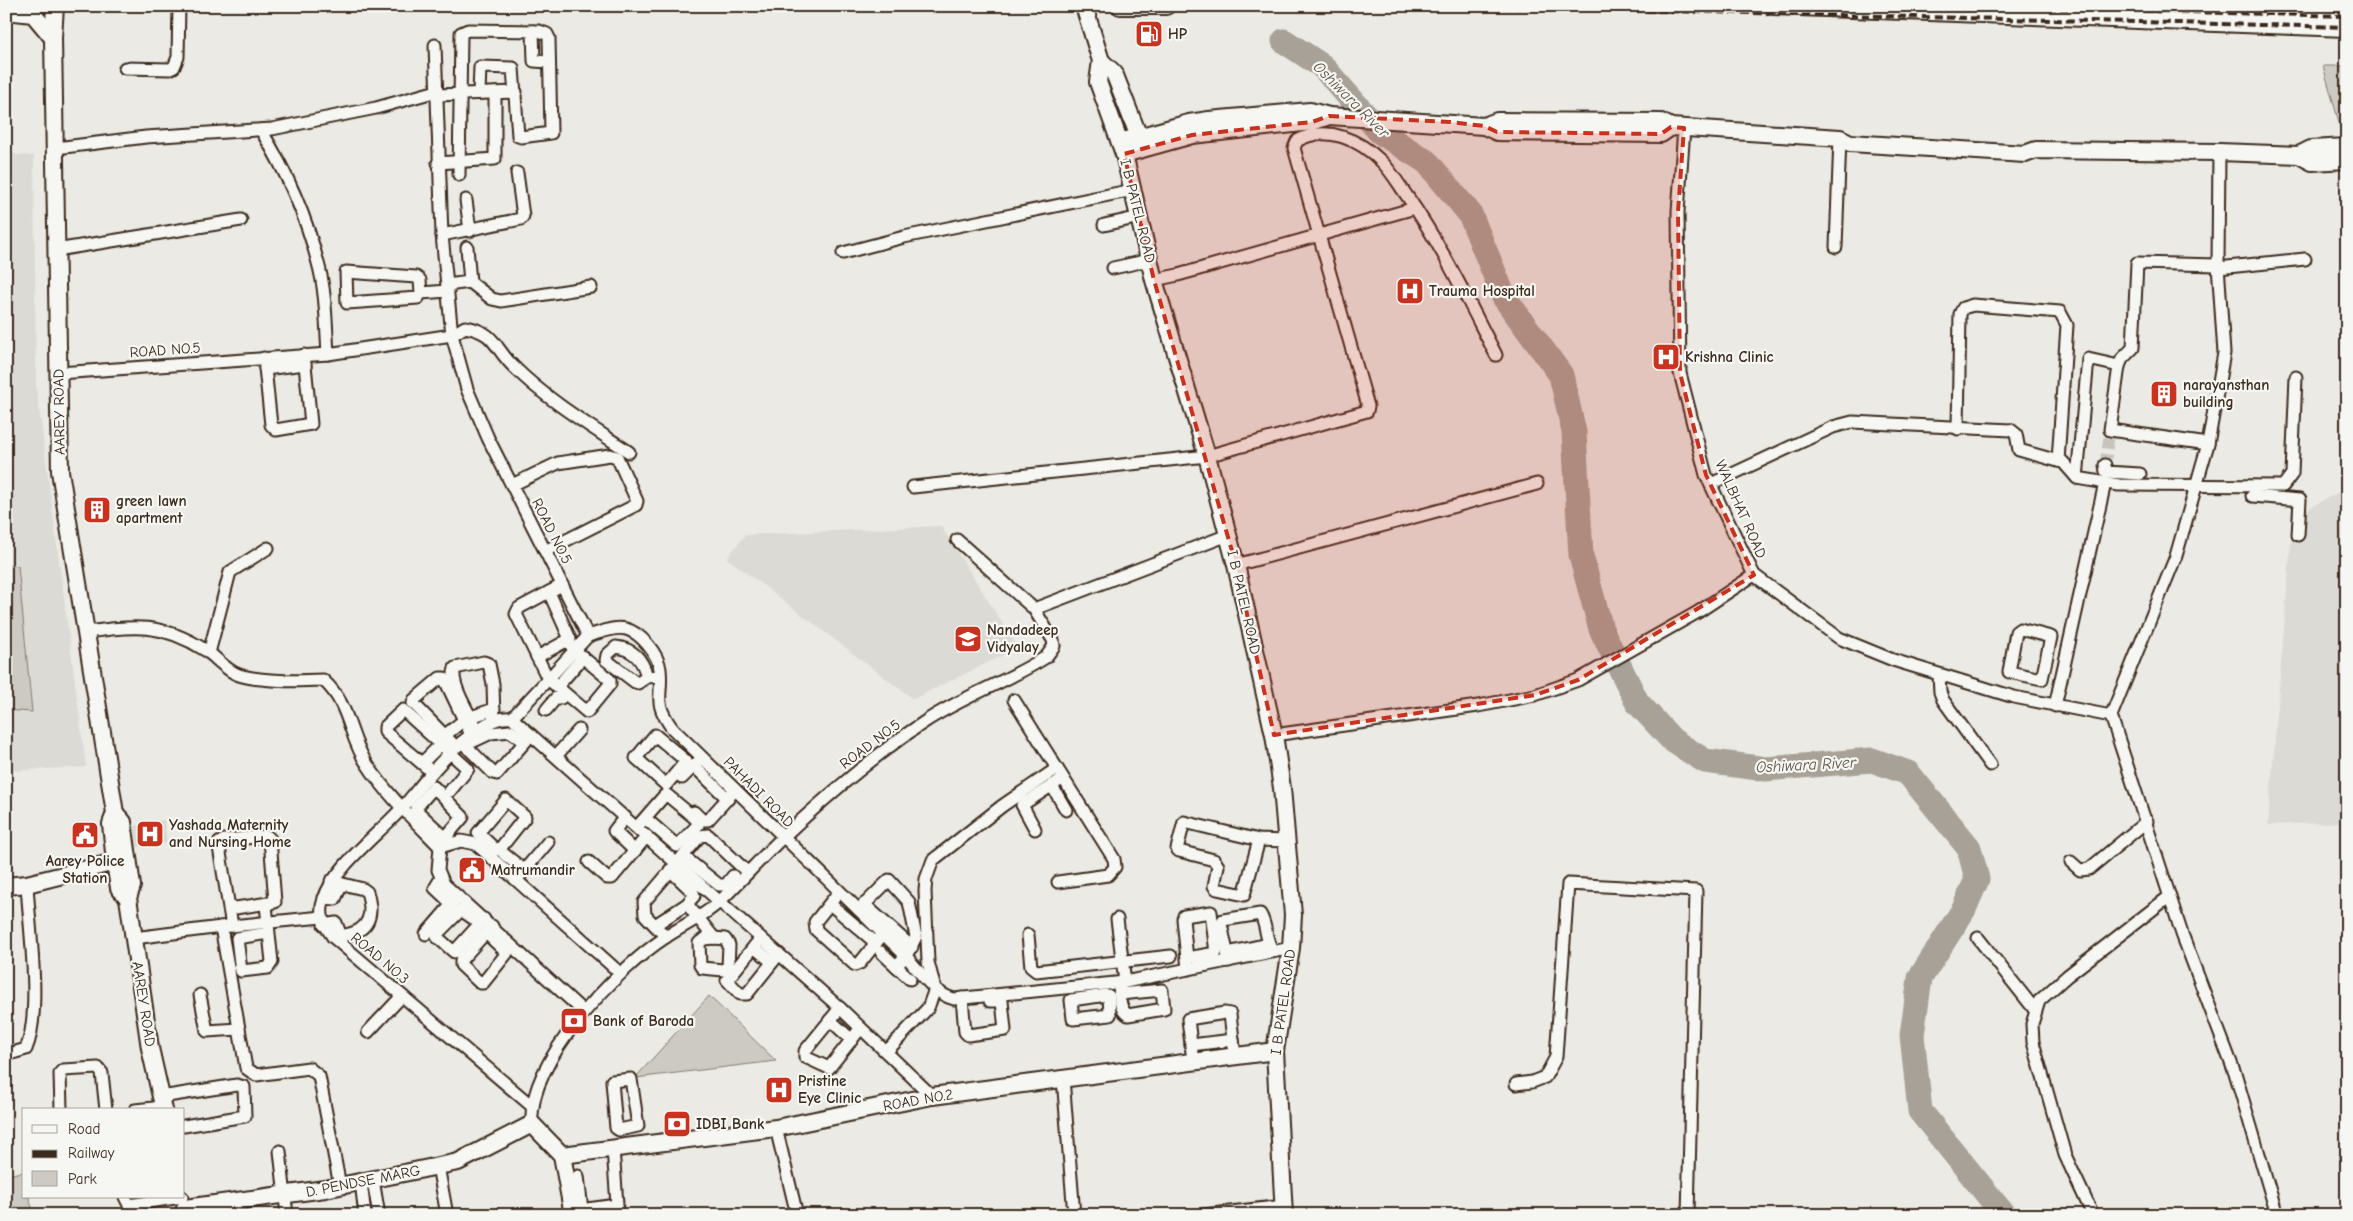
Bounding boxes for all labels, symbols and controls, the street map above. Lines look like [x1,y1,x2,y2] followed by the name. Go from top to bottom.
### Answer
[1134,19,1164,49] fuel station icon: HP
[1168,25,1188,43] place label: HP
[1309,58,1394,142] water label: Oshiwara River
[1116,157,1160,265] street label: I B PATEL ROAD
[1395,276,1425,306] hospital icon: Trauma Hospital
[1429,282,1535,300] place label: Trauma Hospital
[129,339,201,361] street label: ROAD NO.5
[1651,342,1681,372] hospital icon: Krishna Clinic
[1685,348,1774,366] place label: Krishna Clinic
[49,369,69,455] street label: AAREY ROAD
[2183,376,2269,411] place label: narayansthan building
[2149,379,2179,409] building icon: narayansthan building
[1711,457,1771,561] street label: WALBHAT ROAD
[116,492,187,527] place label: green lawn apartment
[82,495,112,525] building icon: green lawn apartment
[528,495,576,567] street label: ROAD NO.5
[1223,548,1265,656] street label: I B PATEL ROAD
[987,621,1059,656] place label: Nandadeep Vidyalay
[953,624,983,654] school or university icon: Nandadeep Vidyalay
[836,715,904,773] street label: ROAD NO.5
[720,753,798,831] street label: PAHADI ROAD
[1755,753,1857,777] water label: Oshiwara River
[169,816,291,851] place label: Yashada Maternity and Nursing Home
[135,819,165,849] hospital icon: Yashada Maternity and Nursing Home
[70,820,100,850] public building icon: Aarey Police Station
[46,852,124,887] place label: Aarey Police Station
[457,855,487,885] public building icon: Matrumandir
[491,861,575,879] place label: Matrumandir
[347,928,413,988] street label: ROAD NO.3
[1267,948,1299,1056] street label: I B PATEL ROAD
[128,960,160,1048] street label: AAREY ROAD
[559,1006,589,1036] bank icon: Bank of Baroda
[593,1012,694,1030] place label: Bank of Baroda
[798,1072,861,1107] place label: Pristine Eye Clinic
[764,1075,794,1105] hospital icon: Pristine Eye Clinic
[882,1085,954,1115] street label: ROAD NO.2
[22,1108,185,1198] legend
[662,1109,692,1139] bank icon: IDBI Bank
[696,1115,765,1133] place label: IDBI Bank
[68,1120,100,1138] text: Road
[68,1144,115,1162] text: Railway
[304,1161,422,1201] street label: D. PENDSE MARG
[68,1170,97,1188] text: Park

